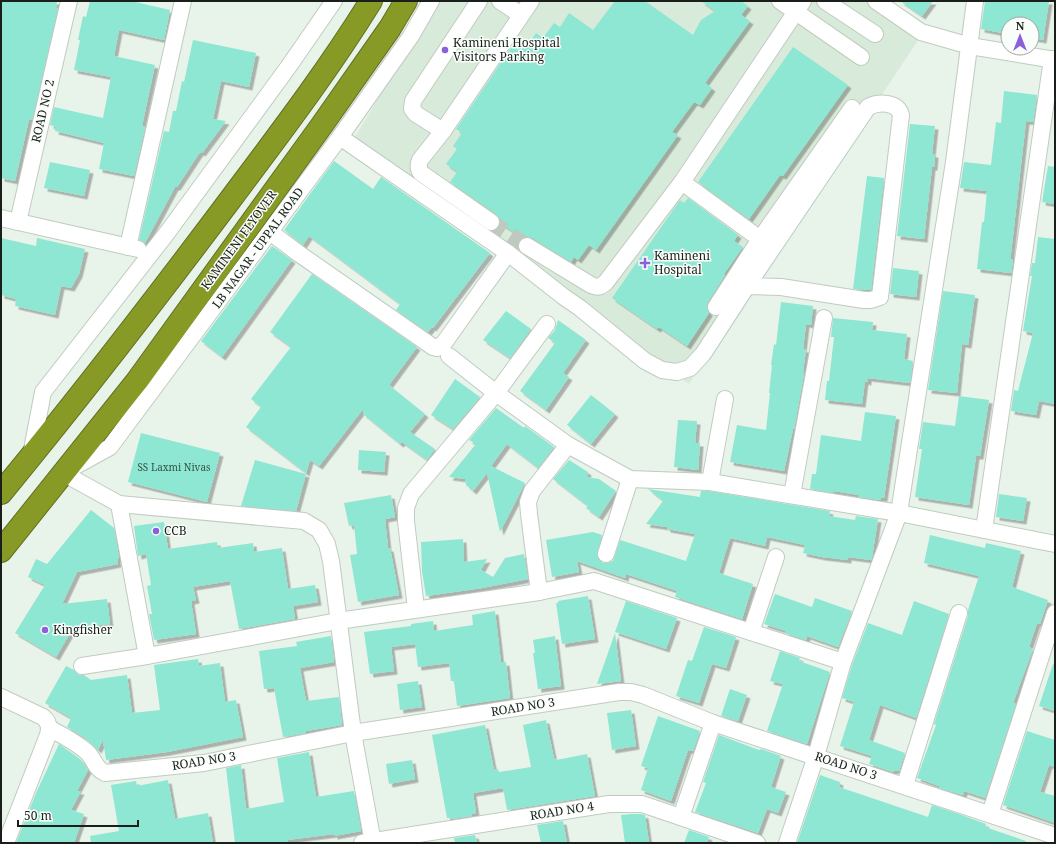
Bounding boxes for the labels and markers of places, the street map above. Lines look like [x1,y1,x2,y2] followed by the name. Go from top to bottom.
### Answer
[453,34,560,65] place label: Kamineni Hospital Visitors Parking
[440,45,450,55] marker: Kamineni Hospital Visitors Parking
[654,247,710,278] place label: Kamineni Hospital
[639,257,651,269] marker: Kamineni Hospital
[164,522,187,539] place label: CCB
[151,526,161,536] marker: CCB
[53,621,113,638] place label: Kingfisher
[40,625,50,635] marker: Kingfisher

